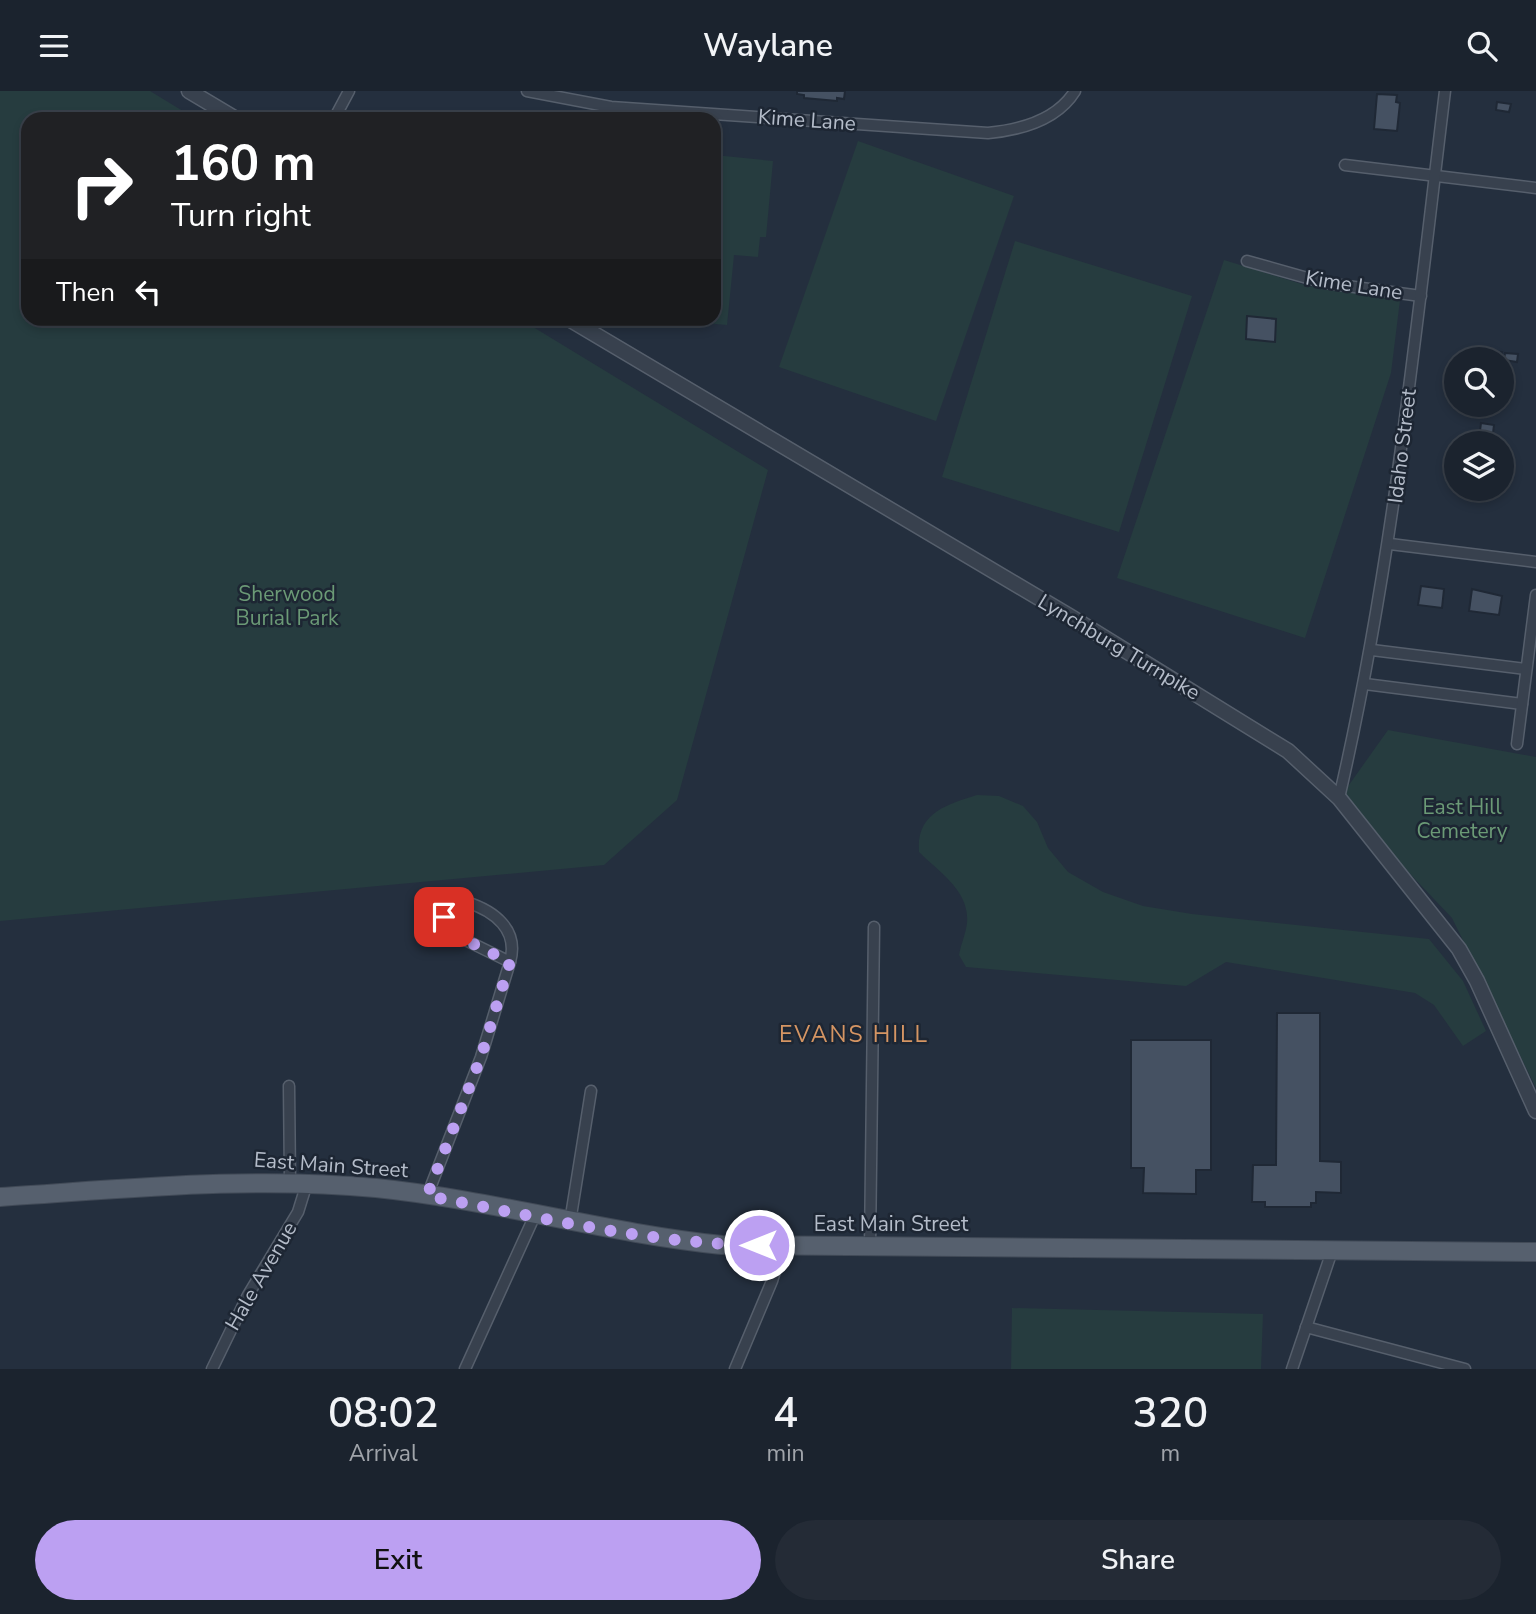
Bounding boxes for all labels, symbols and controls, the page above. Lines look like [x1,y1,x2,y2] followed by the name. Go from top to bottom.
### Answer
[703,24,833,67] text: Waylane
[35,27,73,65] icon: menu
[1463,27,1501,65] icon: search
[757,103,857,137] street label: Kime Lane
[171,130,315,197] text: 160 m
[56,140,147,231] icon: right
[171,194,311,237] text: Turn right
[1303,263,1405,307] street label: Kime Lane
[129,273,167,311] icon: left
[56,275,115,310] text: Then
[1444,347,1514,501] map controls
[1444,347,1514,417] button: search
[1381,387,1423,505] street label: Idaho Street
[1444,431,1514,501] button: layers
[235,580,339,632] park label: Sherwood Burial Park
[1033,587,1205,707] street label: Lynchburg Turnpike
[1416,793,1508,845] park label: East Hill Cemetery
[414,887,474,947] pin
[425,898,463,936] icon: arrive
[779,1019,929,1050] district label: EVANS HILL
[253,1146,410,1184] street label: East Main Street
[722,1208,796,1282] position arrow
[814,1210,969,1238] street label: East Main Street
[219,1216,303,1336] street label: Hale Avenue
[328,1385,439,1442] text: 08:02
[773,1385,798,1442] text: 4
[1132,1385,1208,1442] text: 320
[349,1438,418,1469] text: Arrival
[767,1438,805,1469] text: min
[1160,1438,1180,1469] text: m
[35,1520,761,1600] button: Exit
[775,1520,1501,1600] button: Share

